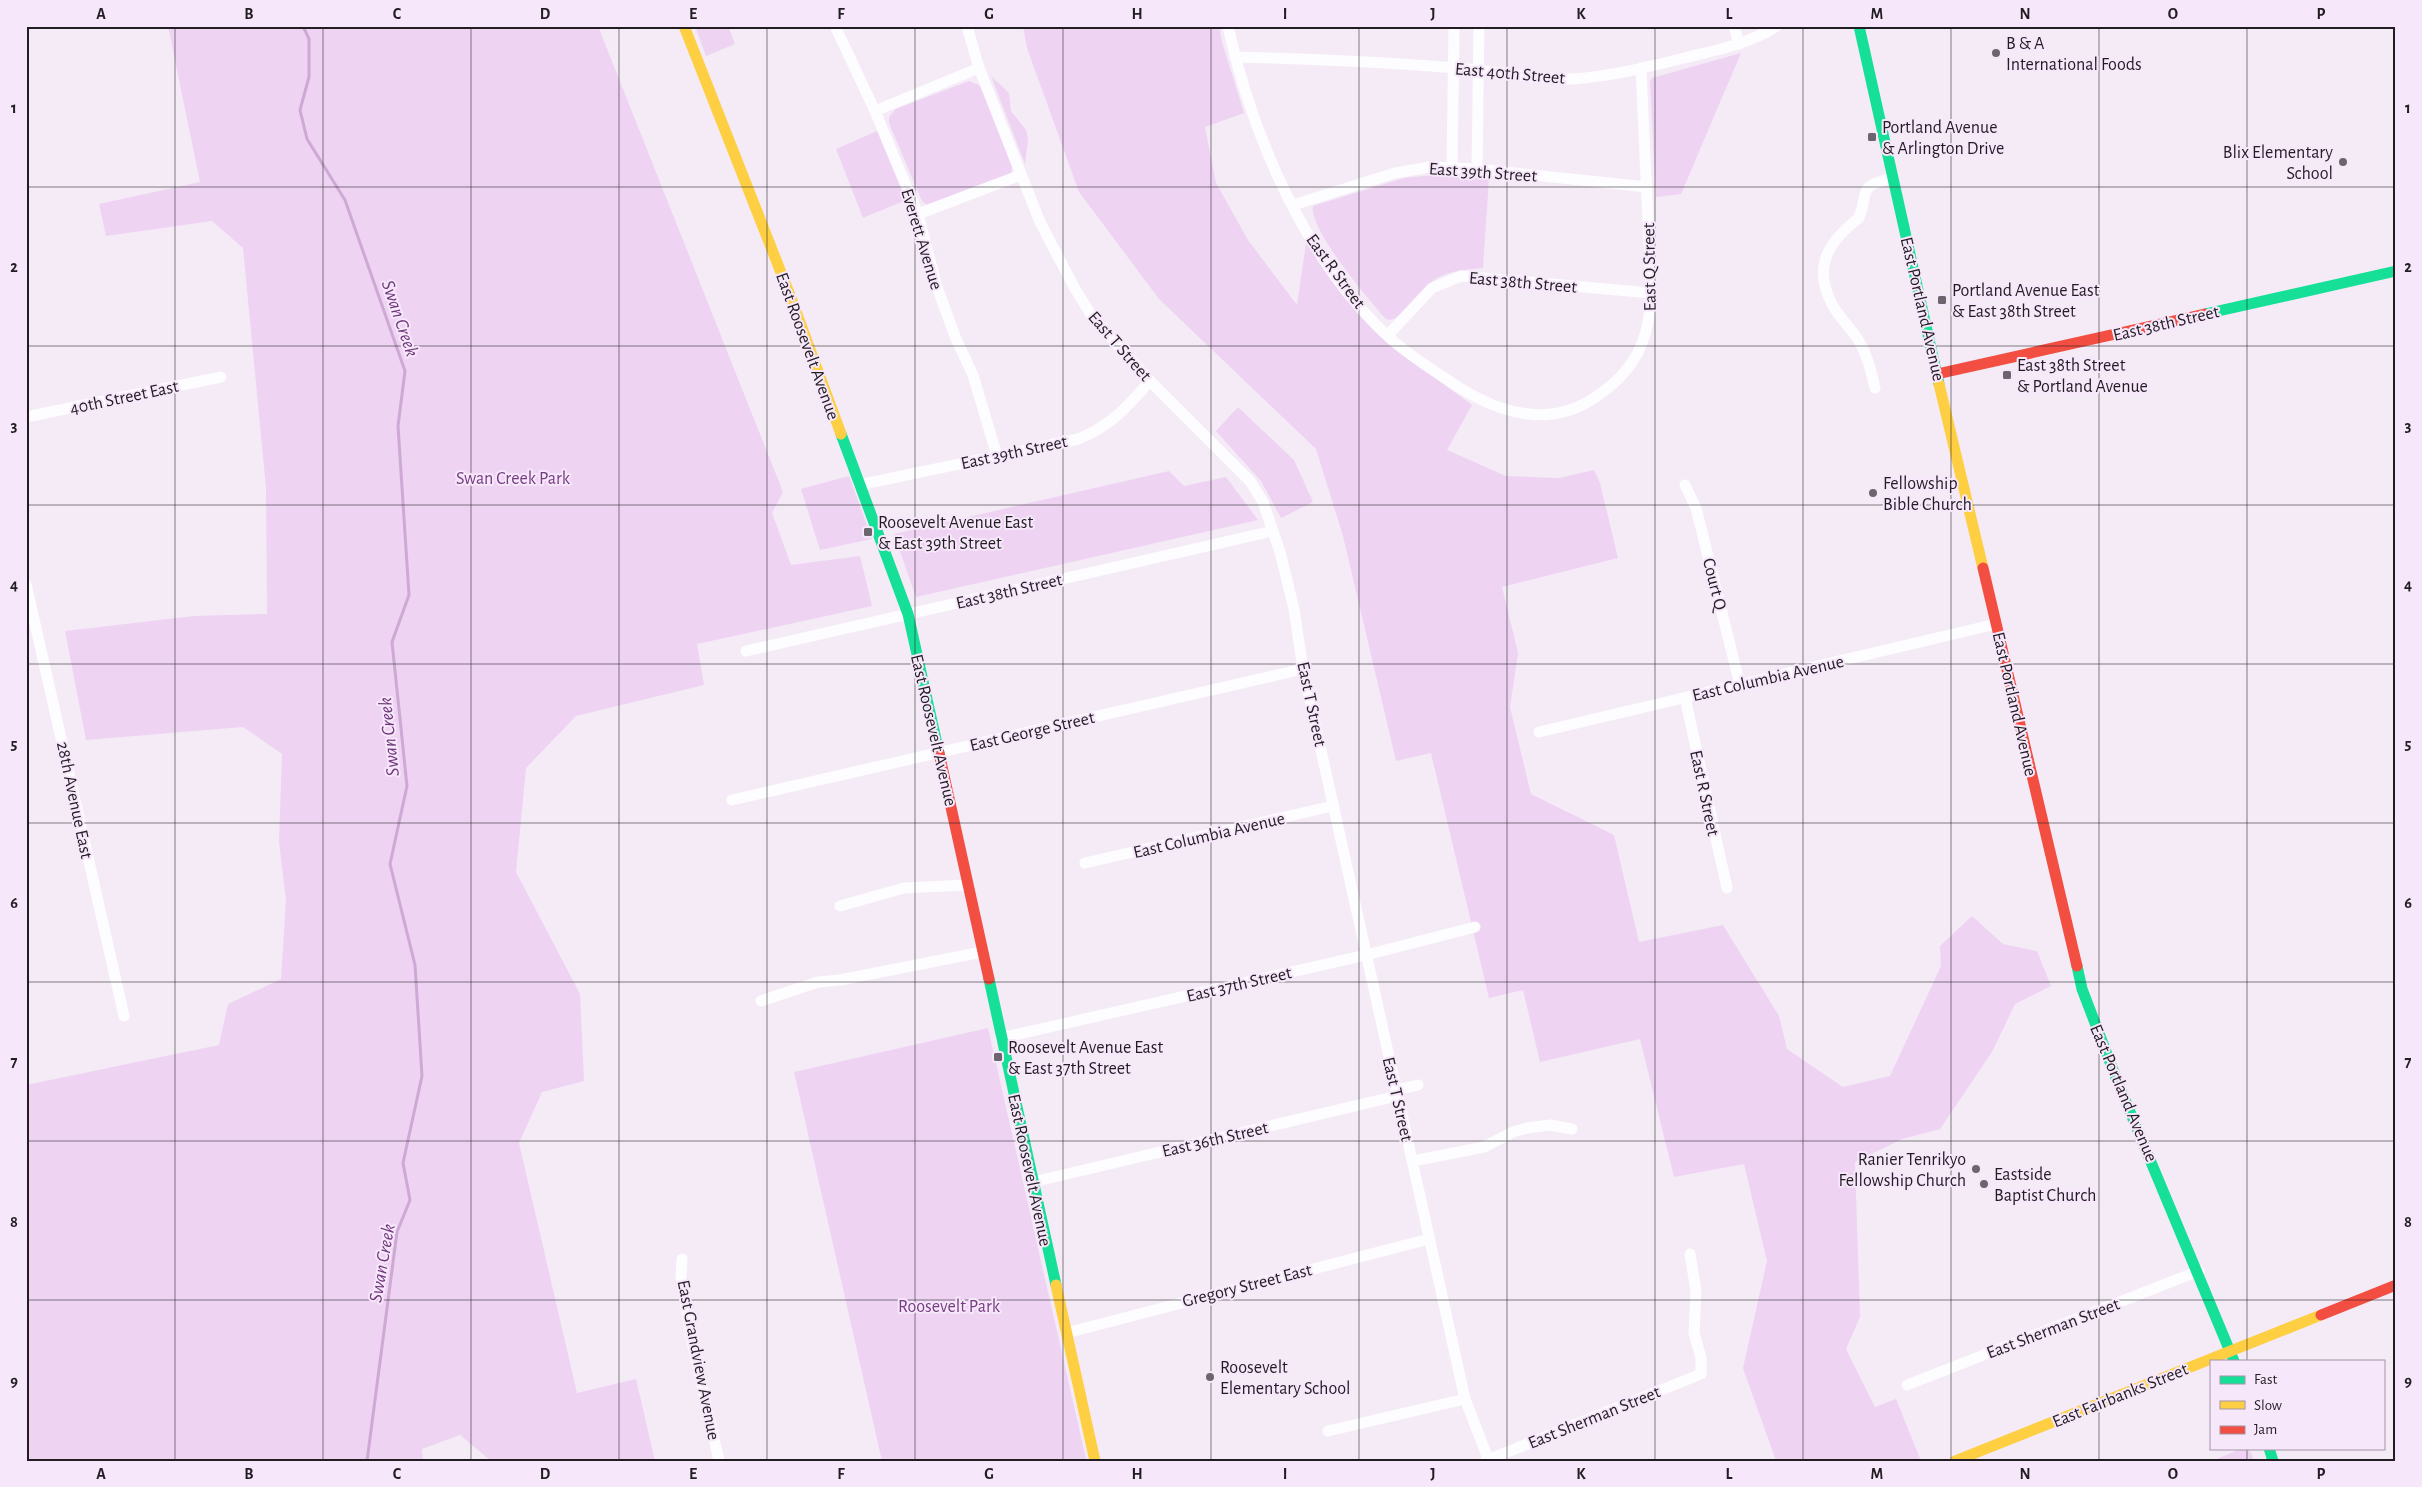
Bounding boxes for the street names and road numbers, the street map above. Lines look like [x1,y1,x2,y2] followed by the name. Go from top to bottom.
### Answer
[1454,60,1566,88] street label: East 40th Street
[1428,160,1538,186] street label: East 39th Street
[897,187,945,292] street label: Everett Avenue
[1640,222,1660,312] street label: East Q Street
[1302,231,1368,312] street label: East R Street
[1897,235,1947,383] street label: East Portland Avenue
[1468,269,1578,297] street label: East 38th Street
[772,270,842,422] street label: East Roosevelt Avenue
[2111,303,2221,345] street label: East 38th Street
[1084,308,1154,385] street label: East T Street
[68,378,180,418] street label: 40th Street East
[959,433,1069,473] street label: East 39th Street
[1699,556,1730,614] street label: Court Q
[954,571,1064,613] street label: East 38th Street
[1989,630,2039,778] street label: East Portland Avenue
[907,653,959,808] street label: East Roosevelt Avenue
[1691,653,1846,705] street label: East Columbia Avenue
[1293,660,1329,748] street label: East T Street
[968,709,1097,755] street label: East George Street
[53,740,95,861] street label: 28th Avenue East
[1686,749,1722,838] street label: East R Street
[1132,810,1287,862] street label: East Columbia Avenue
[1185,964,1294,1006] street label: East 37th Street
[2086,1022,2160,1165] street label: East Portland Avenue
[1379,1055,1416,1143] street label: East T Street
[1004,1092,1054,1248] street label: East Roosevelt Avenue
[1160,1119,1270,1161] street label: East 36th Street
[1181,1261,1314,1311] street label: Gregory Street East
[674,1279,722,1442] street label: East Grandview Avenue
[1984,1295,2123,1363] street label: East Sherman Street
[2050,1360,2191,1431] street label: East Fairbanks Street
[1526,1383,1663,1453] street label: East Sherman Street

